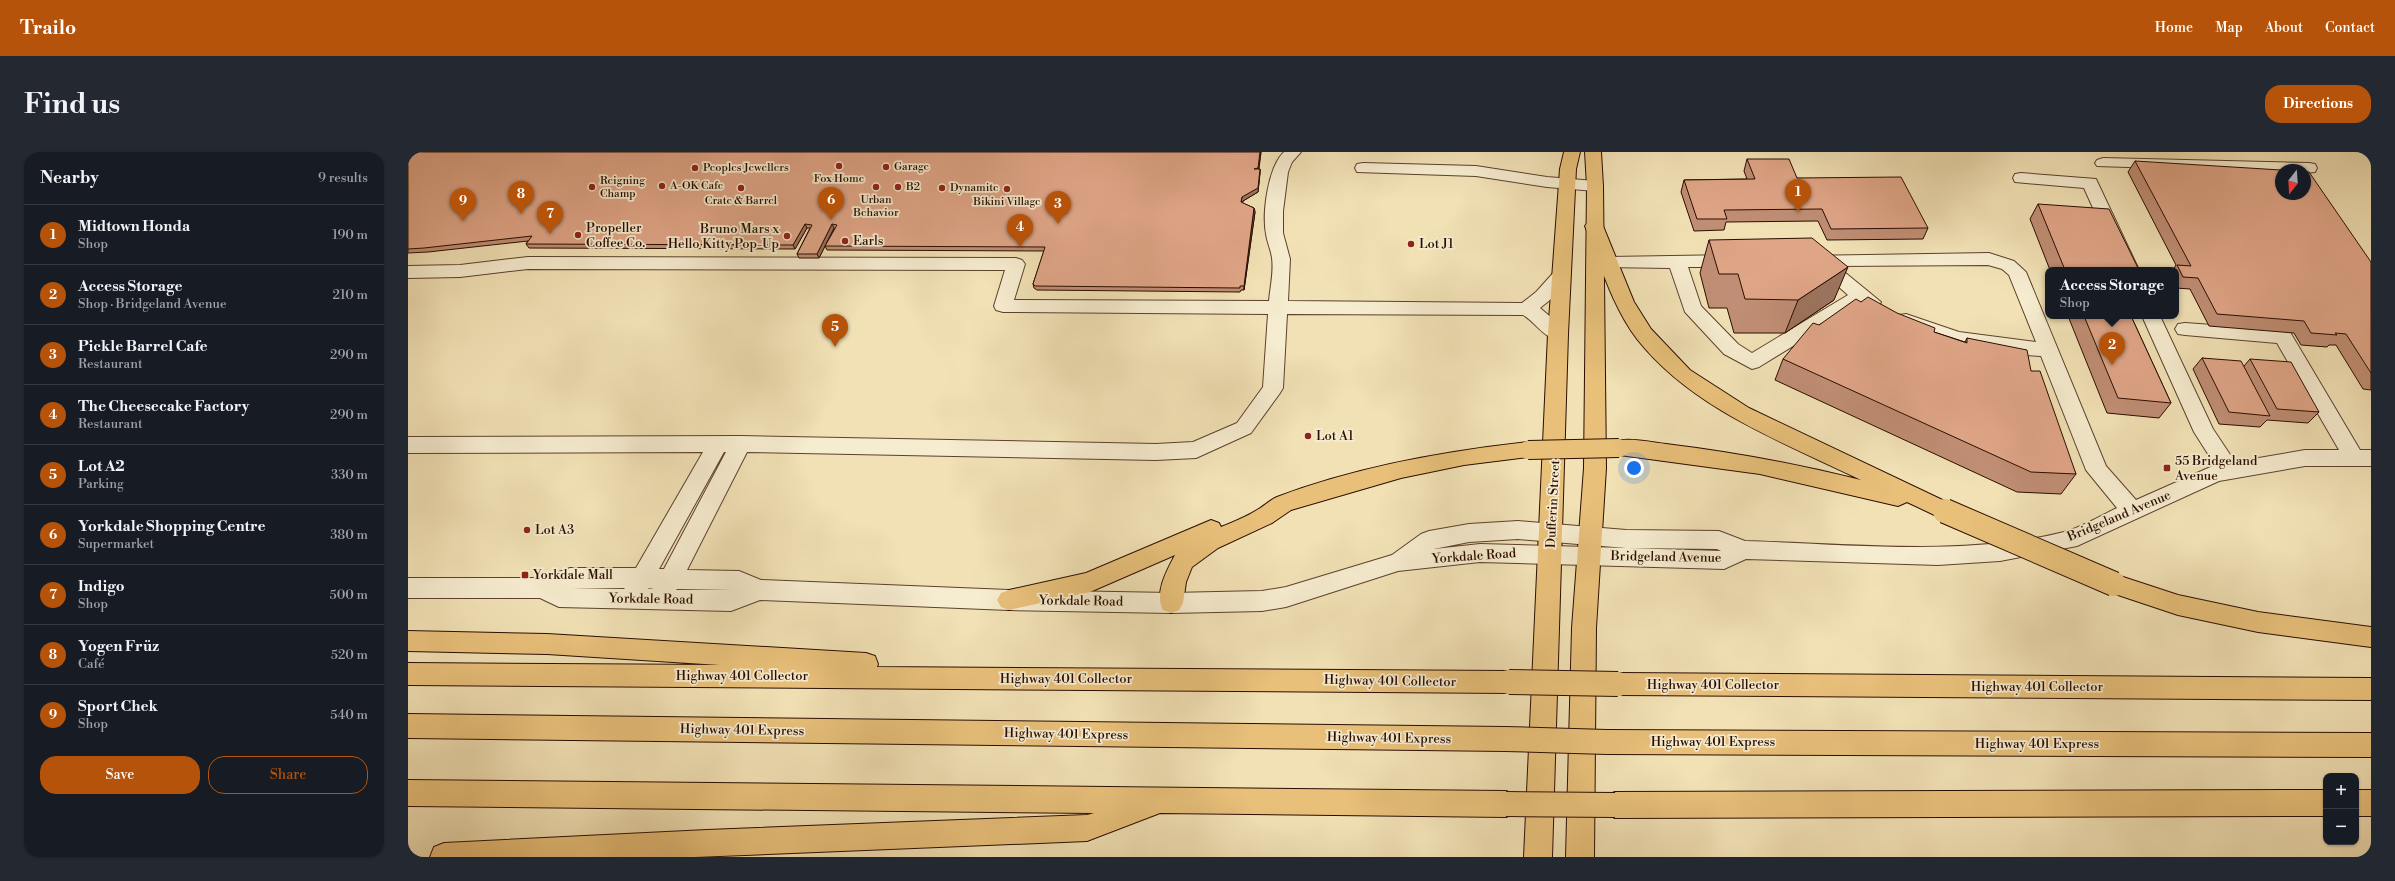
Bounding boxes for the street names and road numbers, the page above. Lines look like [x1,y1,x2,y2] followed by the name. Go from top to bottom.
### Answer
[1543,459,1563,548] street label: Dufferin Street
[2064,487,2174,545] street label: Bridgeland Avenue
[1430,545,1517,567] street label: Yorkdale Road
[1609,548,1722,566] street label: Bridgeland Avenue
[608,590,694,608] street label: Yorkdale Road
[1038,592,1124,610] street label: Yorkdale Road
[676,668,809,684] street label: Highway 401 Collector
[1000,671,1133,687] street label: Highway 401 Collector
[1324,672,1457,690] street label: Highway 401 Collector
[1647,677,1780,693] street label: Highway 401 Collector
[1971,679,2104,695] street label: Highway 401 Collector
[680,721,805,739] street label: Highway 401 Express
[1004,725,1129,743] street label: Highway 401 Express
[1327,729,1452,747] street label: Highway 401 Express
[1651,734,1775,750] street label: Highway 401 Express
[1975,736,2099,752] street label: Highway 401 Express

